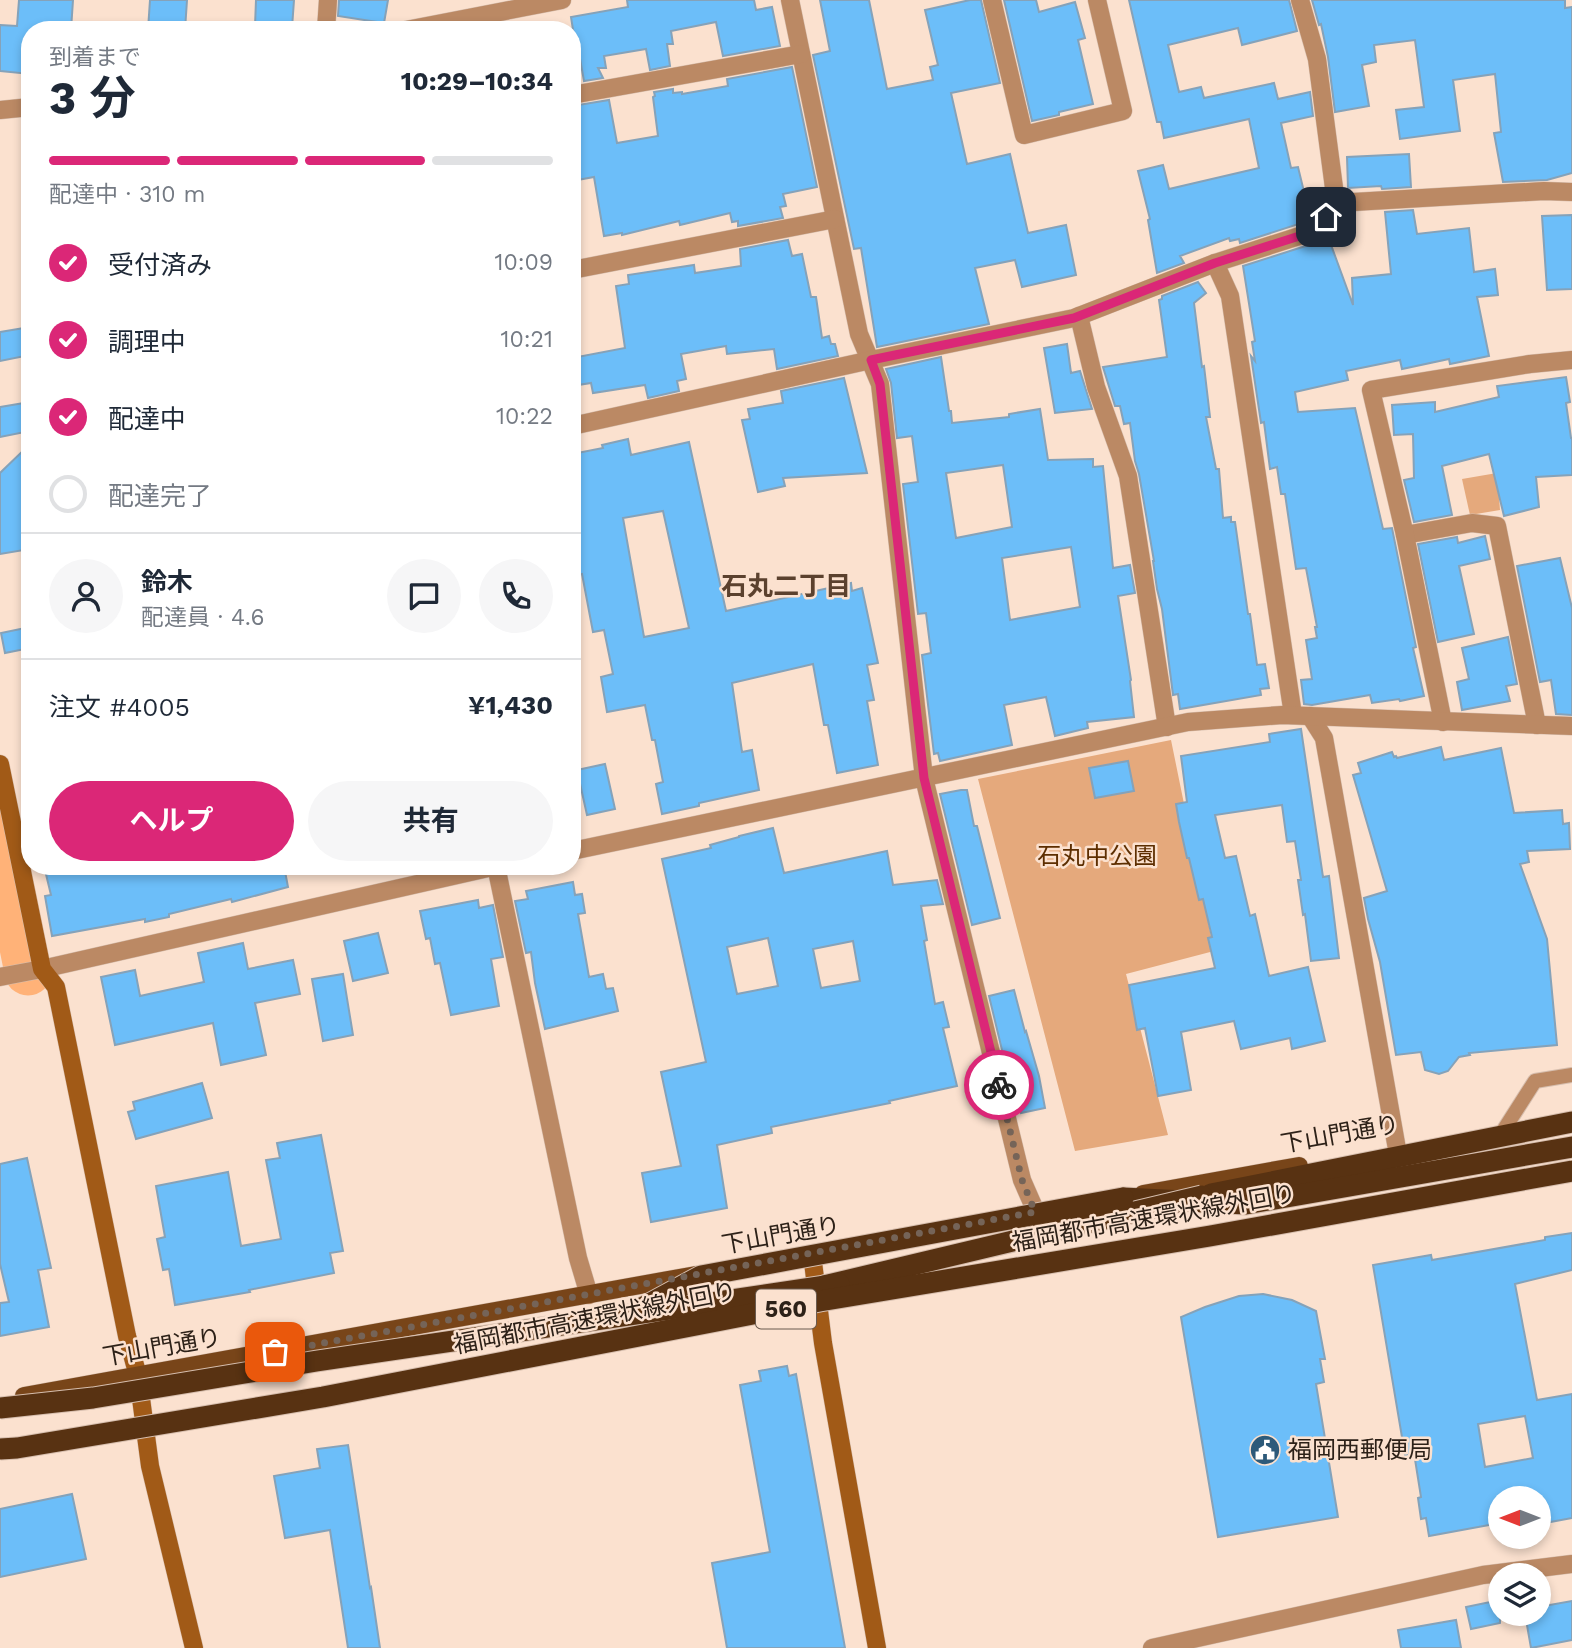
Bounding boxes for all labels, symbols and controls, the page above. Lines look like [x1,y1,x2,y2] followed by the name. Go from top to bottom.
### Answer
[49,44,141,71] text: 到着まで
[401,66,553,96] text: 10:29–10:34
[49,71,135,125] text: 3 分
[49,181,205,208] text: 配達中 · 310 m
[1296,187,1356,247] pin
[1307,198,1345,236] icon: home
[49,244,87,282] icon: check
[494,249,553,276] text: 10:09
[108,250,212,280] text: 受付済み
[49,321,87,359] icon: check
[501,326,553,353] text: 10:21
[108,327,186,357] text: 調理中
[49,398,87,436] icon: check
[496,403,553,430] text: 10:22
[108,404,186,434] text: 配達中
[108,481,212,511] text: 配達完了
[49,559,123,633] button: person
[387,559,461,633] button: chat
[479,559,553,633] button: phone
[141,567,193,597] text: 鈴木
[721,571,851,601] district label: 石丸二丁目
[141,604,264,631] text: 配達員 · 4.6
[468,690,553,720] text: ¥1,430
[49,692,190,722] text: 注文 #4005
[49,781,294,861] button: ヘルプ
[308,781,553,861] button: 共有
[1037,842,1157,870] park label: 石丸中公園
[964,1050,1034,1120] courier
[980,1066,1018,1104] icon: bike
[1278,1110,1402,1158] street label: 下山門通り
[1010,1179,1298,1257] street label: 福岡都市高速環状線外回り
[719,1211,843,1259] street label: 下山門通り
[451,1277,739,1359] street label: 福岡都市高速環状線外回り
[756,1290,816,1328] road number: 560
[245,1322,305,1382] pin
[100,1323,224,1371] street label: 下山門通り
[256,1333,294,1371] icon: bag
[1248,1433,1282,1467] public building icon: 福岡西郵便局
[1288,1436,1432,1464] place label: 福岡西郵便局
[1488,1486,1550,1549] north arrow
[1488,1486,1551,1626] map controls
[1488,1563,1551,1626] button: layers

